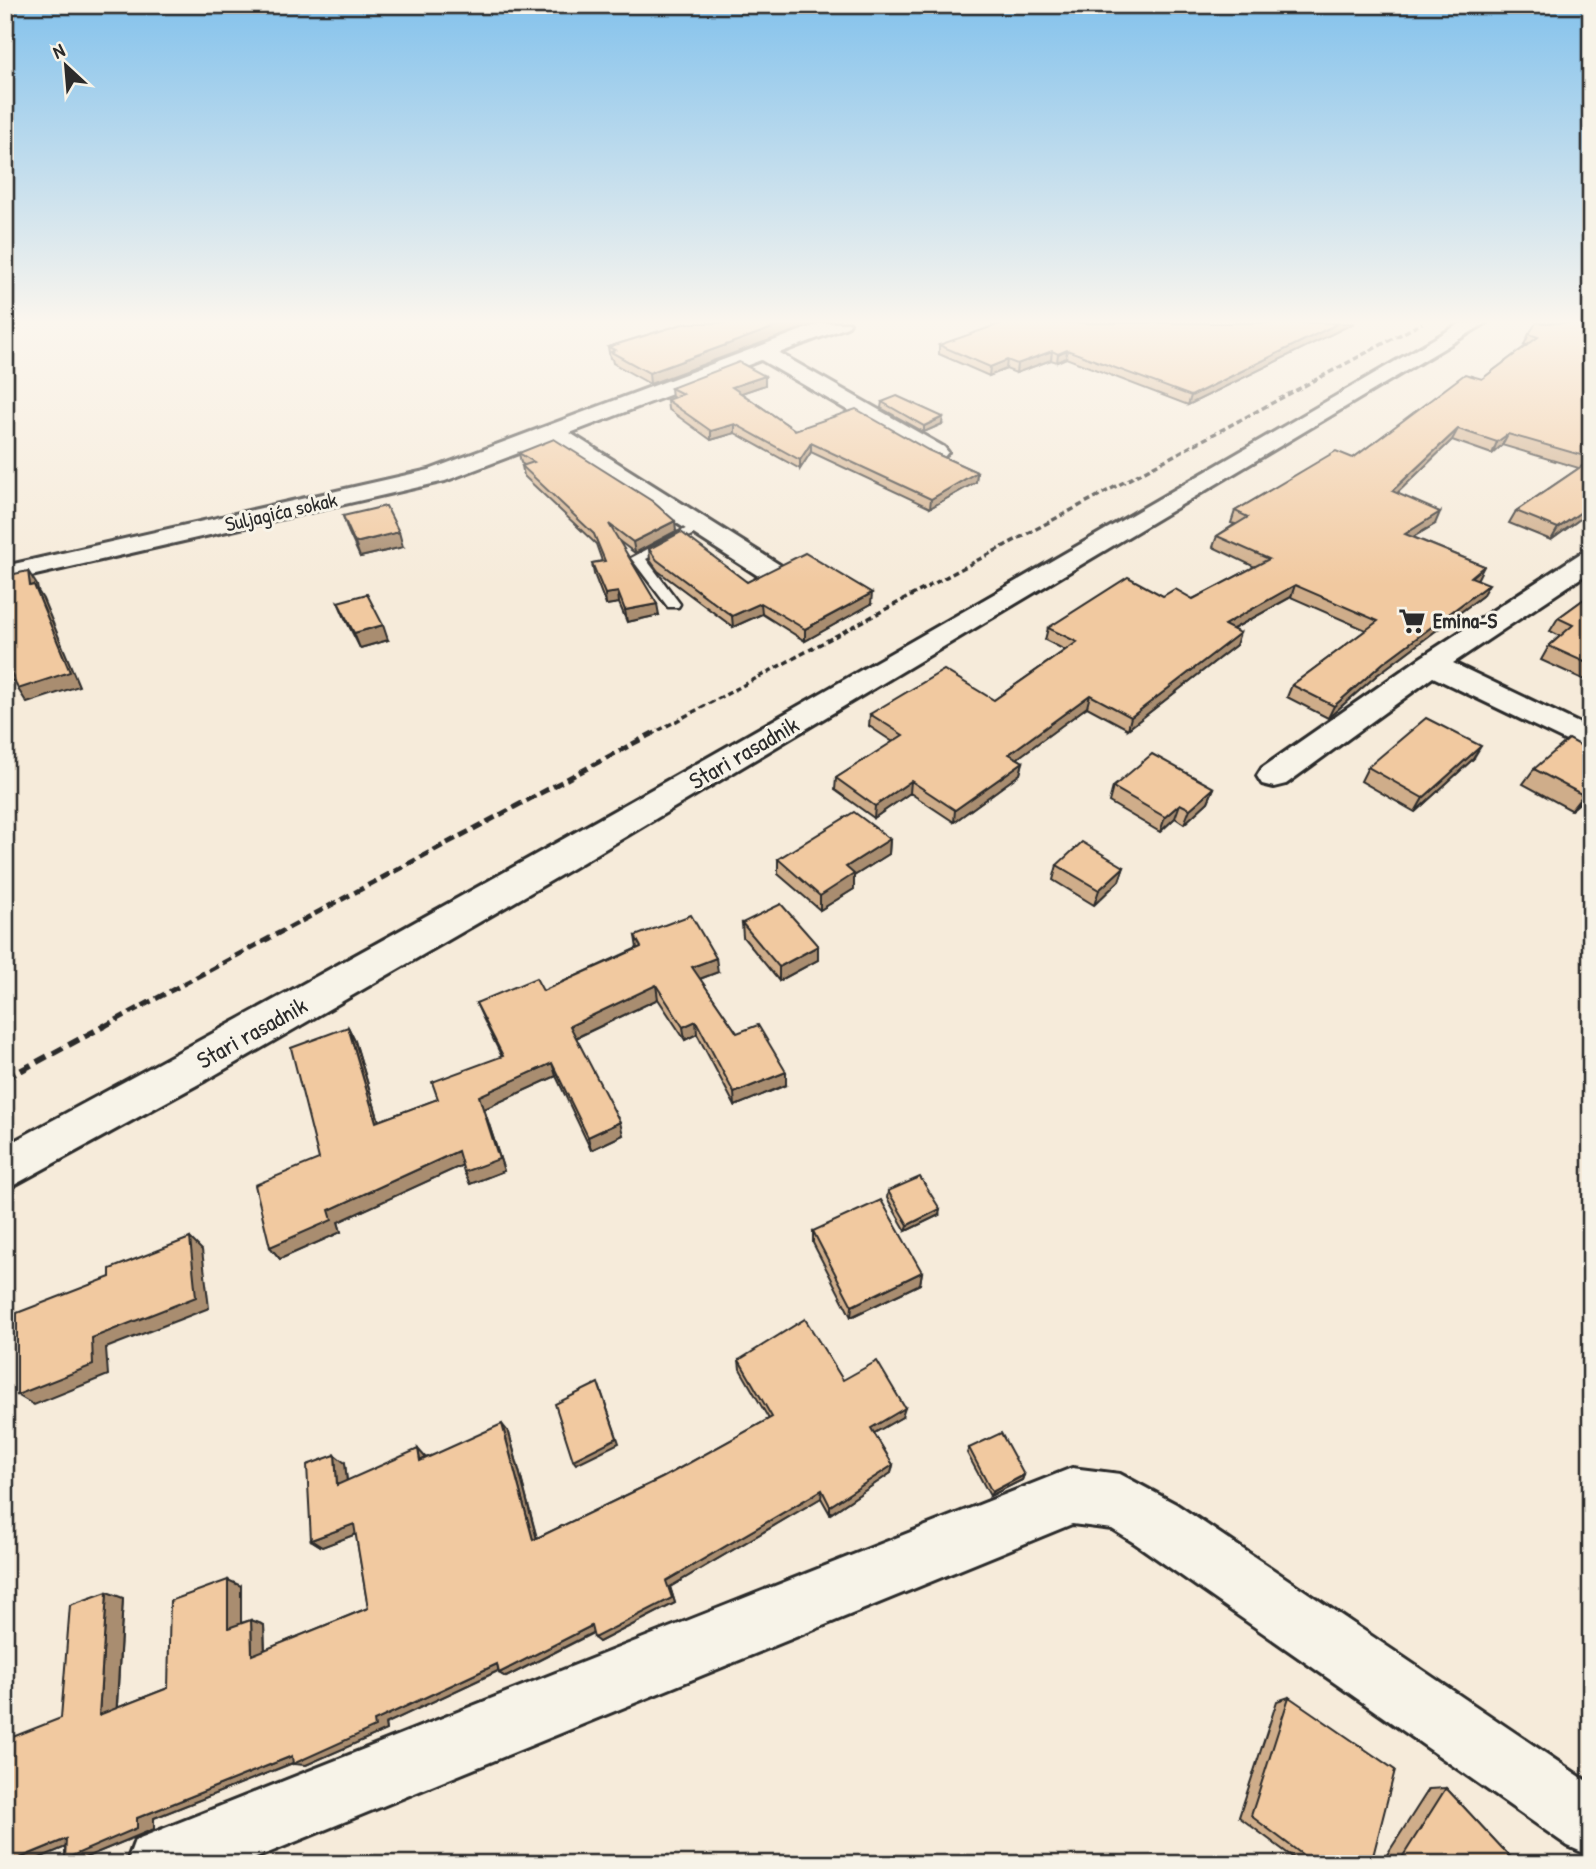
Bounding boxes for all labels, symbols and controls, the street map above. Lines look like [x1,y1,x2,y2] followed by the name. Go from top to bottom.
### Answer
[32,32,102,102] north arrow
[48,37,69,65] text: N
[222,484,340,538] street label: Suljagića sokak
[1397,606,1427,636] supermarket icon: Emina-S
[1433,606,1497,635] place label: Emina-S
[683,708,804,796] street label: Stari rasadnik
[191,989,313,1076] street label: Stari rasadnik

